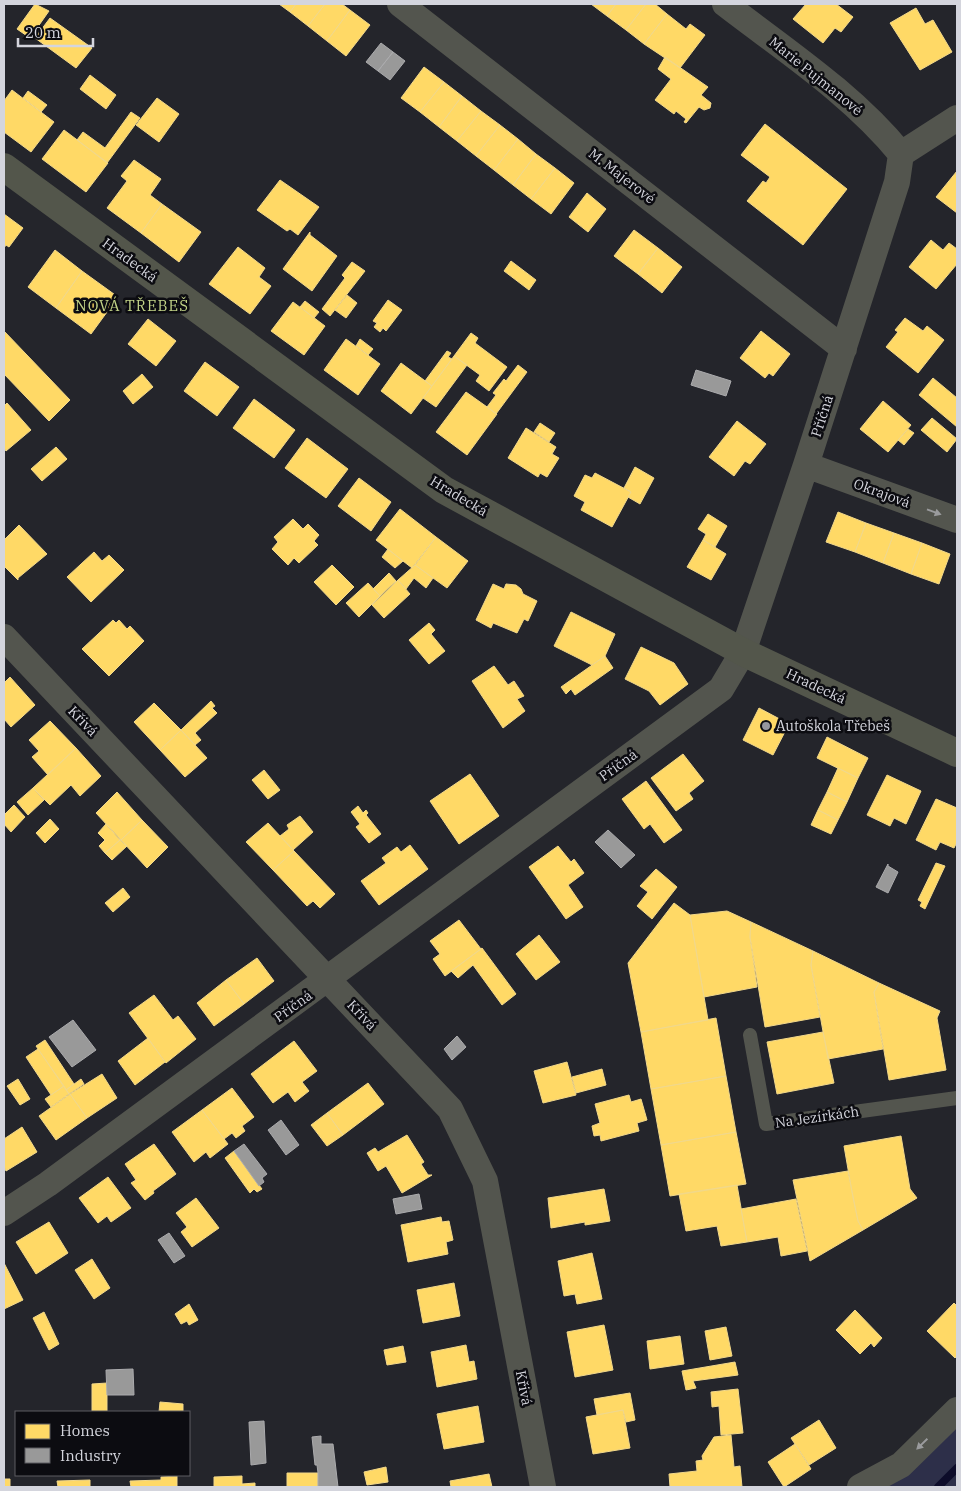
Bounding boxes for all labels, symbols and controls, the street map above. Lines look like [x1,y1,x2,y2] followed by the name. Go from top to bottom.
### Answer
[18,15,92,47] scale bar
[25,23,61,42] text: 20 m
[765,33,867,119] street label: Marie Pujmanové
[585,144,659,208] street label: M. Majerové
[99,234,161,286] street label: Hradecká
[75,296,189,315] district label: NOVÁ TŘEBEŠ
[807,392,837,439] street label: Příčná
[427,472,491,520] street label: Hradecká
[851,474,913,512] street label: Okrajová
[927,509,942,516] one-way arrow
[783,664,849,708] street label: Hradecká
[64,702,102,740] street label: Křivá
[776,717,890,735] place label: Autoškola Třebeš
[760,720,772,732] marker: Autoškola Třebeš
[595,745,641,785] street label: Příčná
[270,986,316,1026] street label: Příčná
[343,996,381,1034] street label: Křivá
[774,1102,861,1132] street label: Na Jezírkách
[512,1369,536,1407] street label: Křivá
[15,1411,190,1476] legend
[60,1421,110,1440] text: Homes
[917,1438,929,1450] one-way arrow
[60,1446,121,1465] text: Industry

